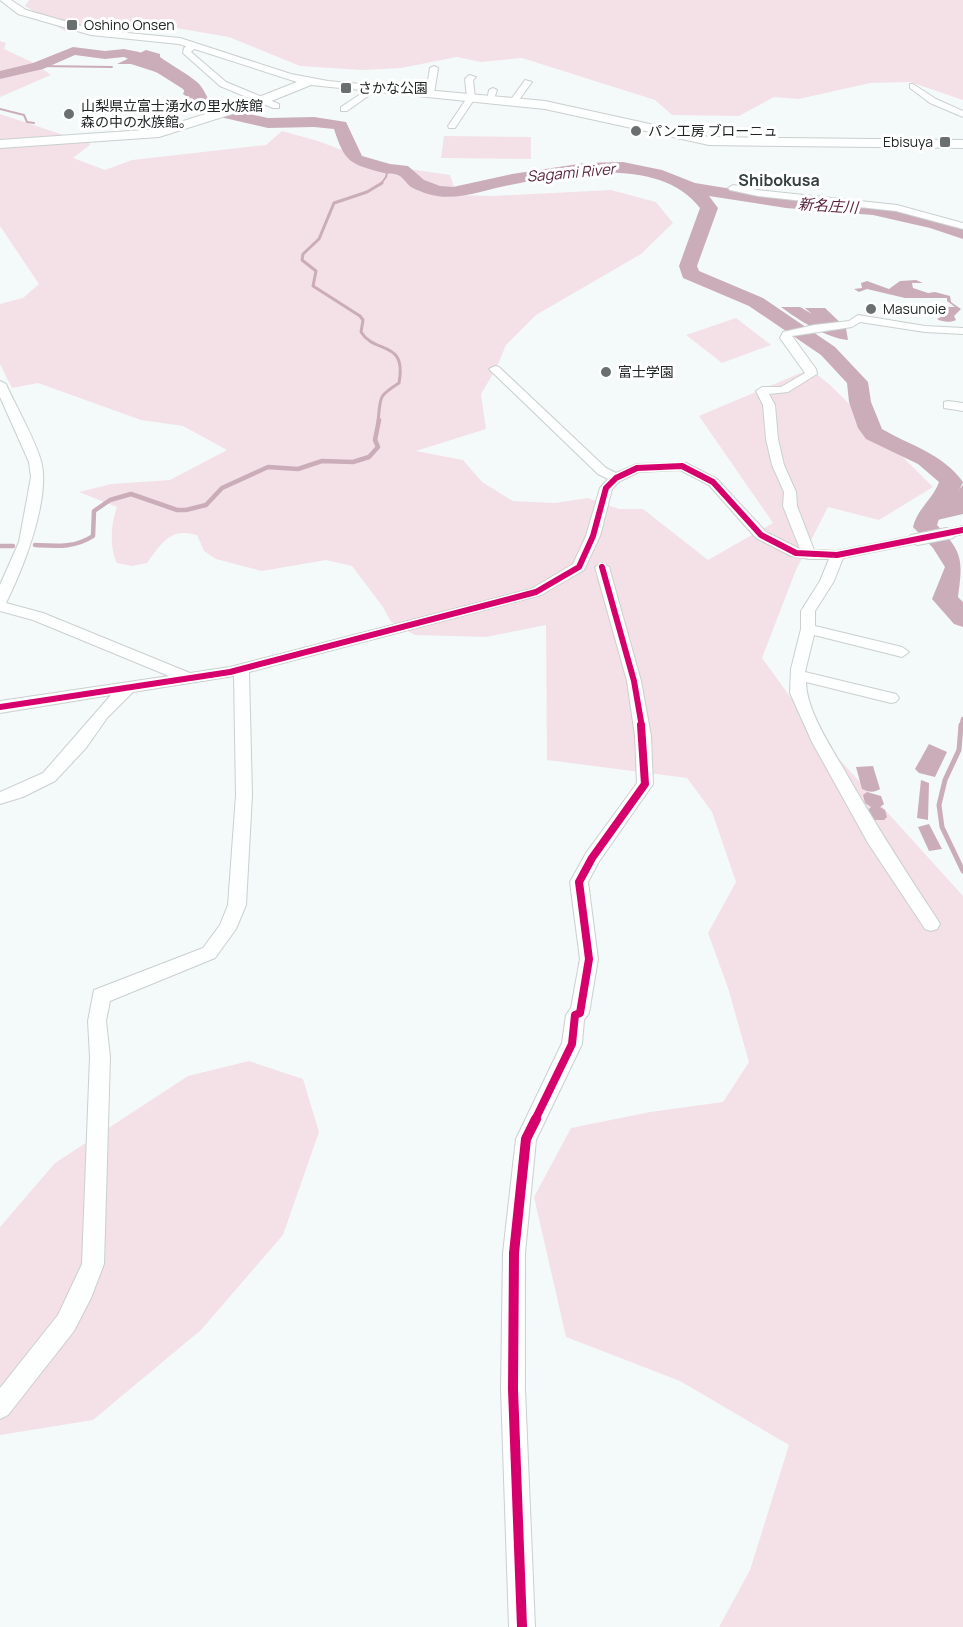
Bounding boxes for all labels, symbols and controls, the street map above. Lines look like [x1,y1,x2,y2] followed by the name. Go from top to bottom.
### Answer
[84,15,175,34] place label: Oshino Onsen
[65,18,79,32] marker: Oshino Onsen
[358,78,428,97] place label: さかな公園
[339,81,353,95] marker: さかな公園
[81,96,263,131] place label: 山梨県立富士湧水の里水族館 森の中の水族館。
[62,107,76,121] marker: 山梨県立富士湧水の里水族館 森の中の水族館。
[648,121,778,140] place label: パン工房 ブローニュ
[629,124,643,138] marker: パン工房 ブローニュ
[883,132,933,151] place label: Ebisuya
[938,135,952,149] marker: Ebisuya
[526,158,619,187] water label: Sagami River
[738,169,820,191] district label: Shibokusa
[797,193,861,218] water label: 新名庄川
[883,299,946,318] place label: Masunoie
[864,302,878,316] marker: Masunoie
[618,362,674,381] place label: 富士学園
[599,365,613,379] marker: 富士学園

